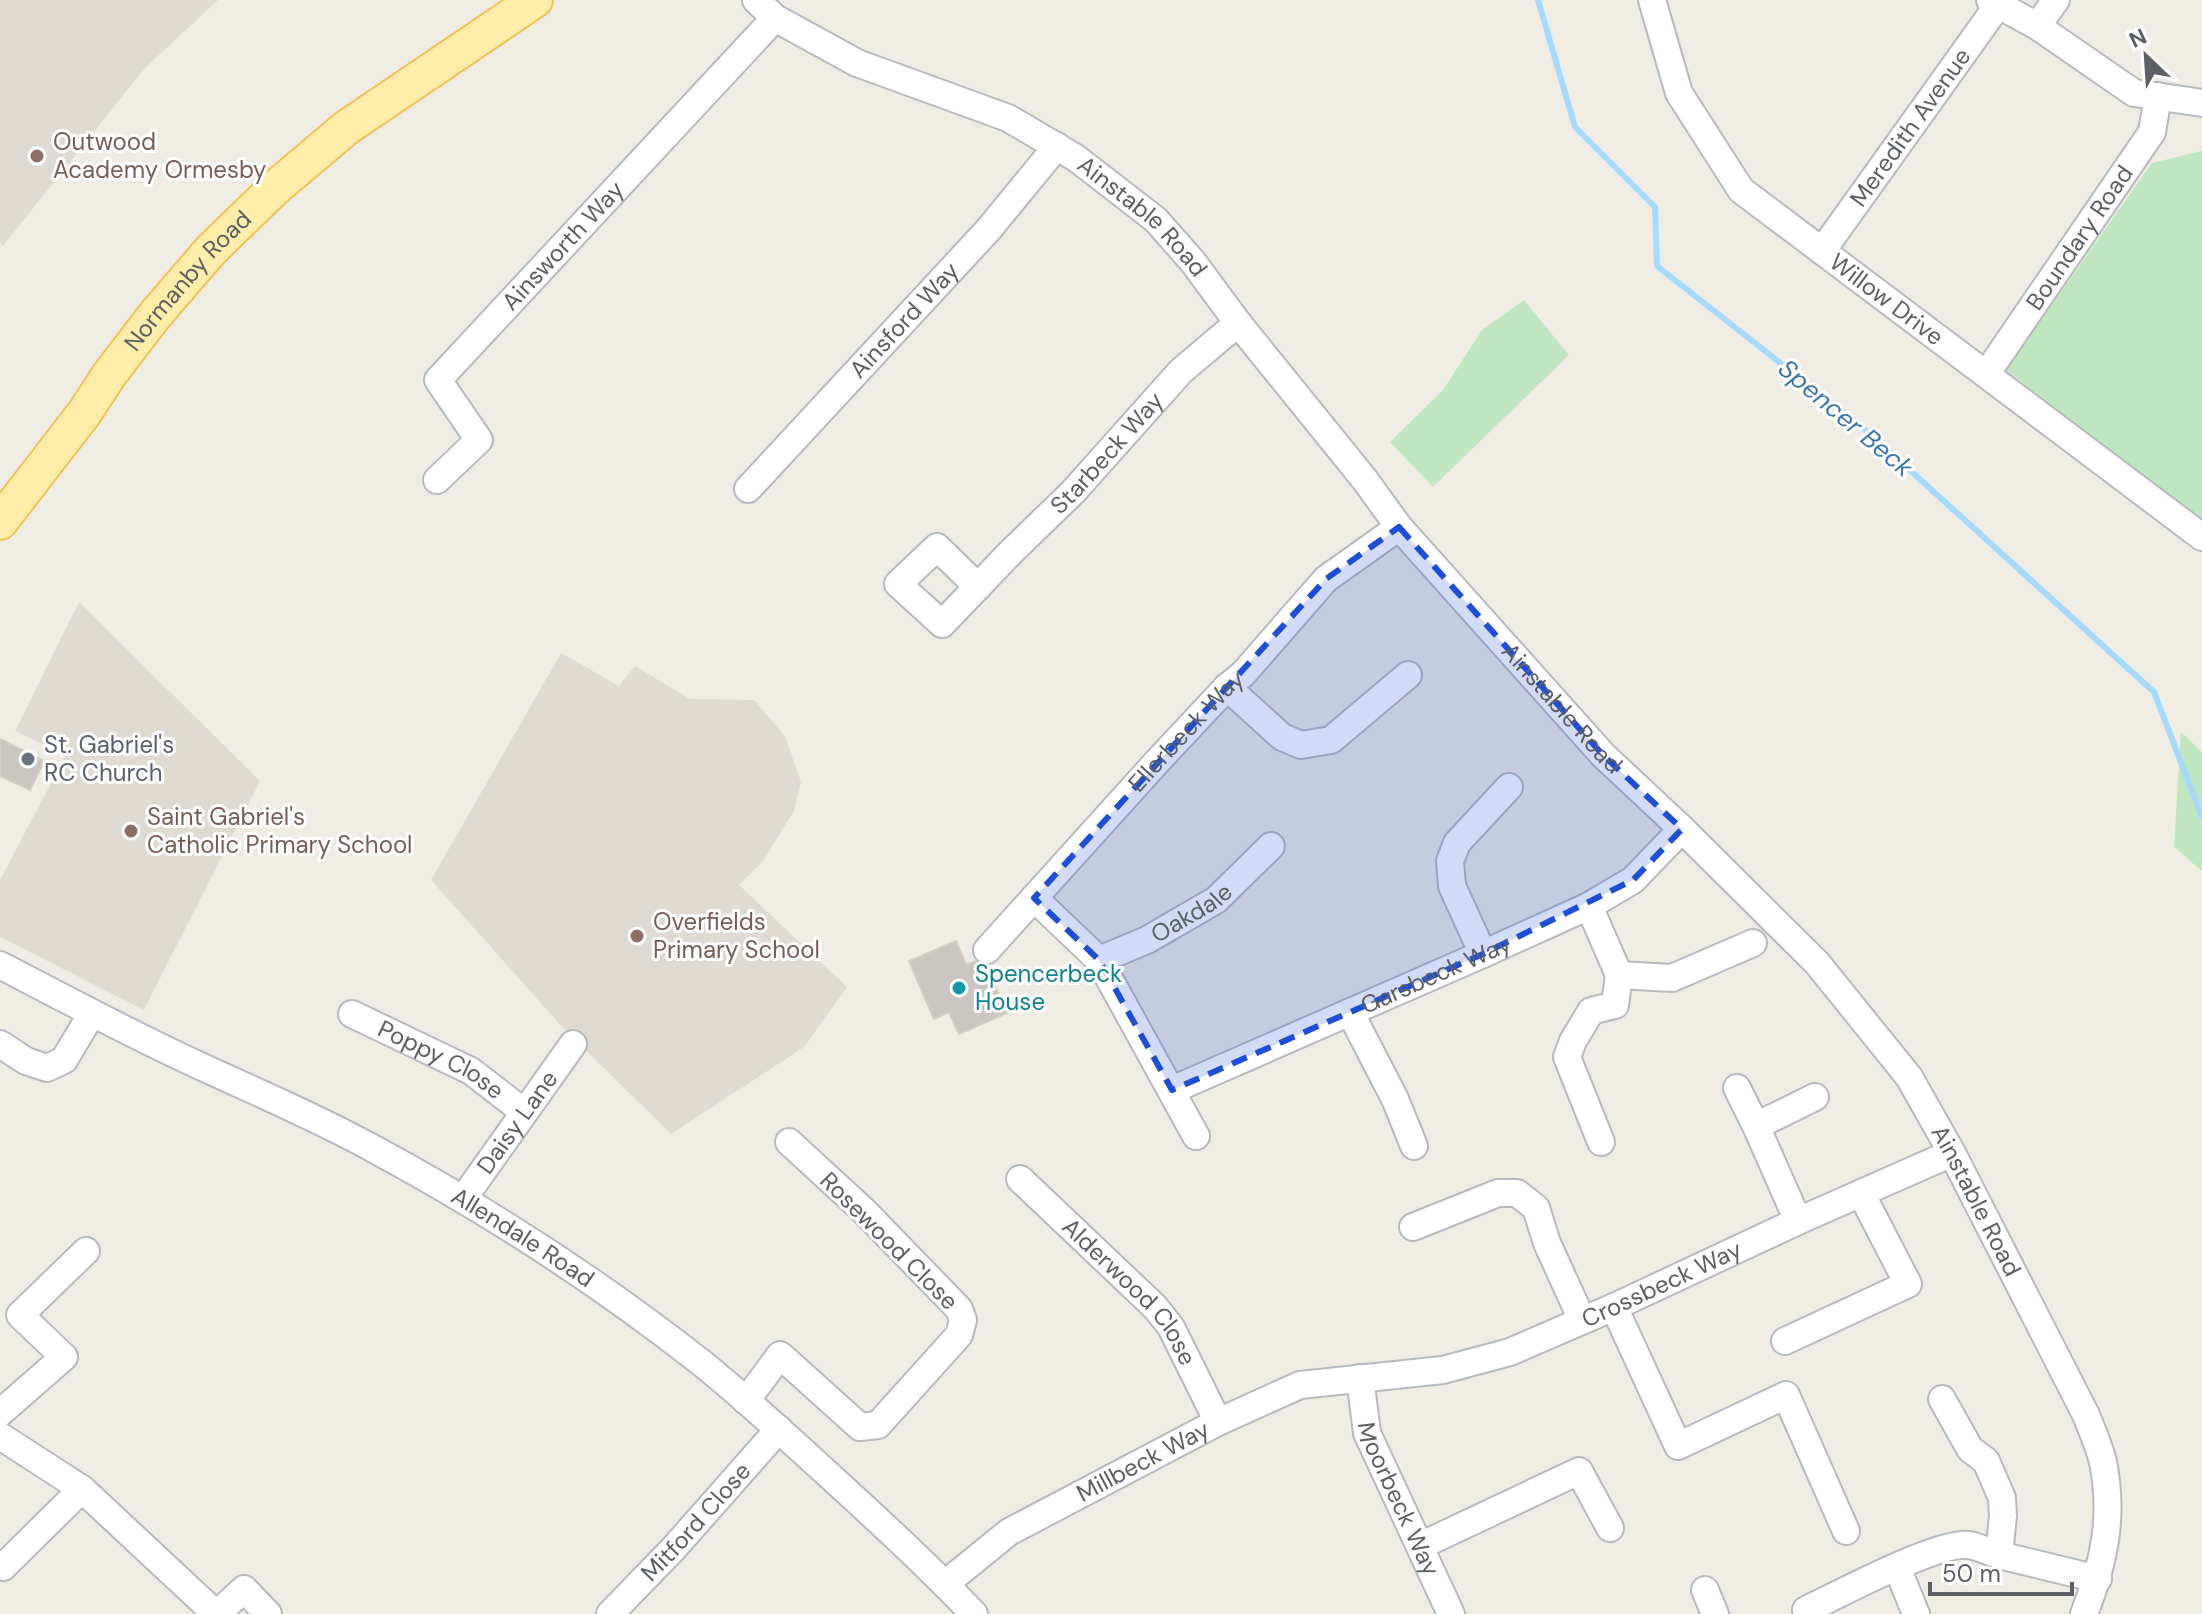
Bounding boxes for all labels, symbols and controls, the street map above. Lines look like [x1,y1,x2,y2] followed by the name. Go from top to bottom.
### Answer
[2106,16,2186,96] north arrow
[2124,22,2151,55] text: N
[1843,42,1977,213] street label: Meredith Avenue
[53,126,266,185] place label: Outwood Academy Ormesby
[28,147,46,165] marker: Outwood Academy Ormesby
[1071,149,1214,283] street label: Ainstable Road
[2019,159,2140,316] street label: Boundary Road
[495,174,630,317] street label: Ainsworth Way
[117,203,258,357] street label: Normanby Road
[1823,246,1950,352] street label: Willow Drive
[842,255,965,385] street label: Ainsford Way
[1771,351,1921,485] water label: Spencer Beck
[1043,385,1170,521] street label: Starbeck Way
[1495,636,1629,780] street label: Ainstable Road
[1121,663,1250,798] street label: Ellerbeck Way
[44,729,174,788] place label: St. Gabriel's RC Church
[19,750,37,768] marker: St. Gabriel's RC Church
[147,801,412,860] place label: Saint Gabriel's Catholic Primary School
[122,822,140,840] marker: Saint Gabriel's Catholic Primary School
[1145,877,1239,949] street label: Oakdale
[653,906,820,965] place label: Overfields Primary School
[628,927,646,945] marker: Overfields Primary School
[1356,927,1516,1021] street label: Garsbeck Way
[975,958,1122,1017] place label: Spencerbeck House
[950,979,968,997] marker: Spencerbeck House
[373,1013,510,1106] street label: Poppy Close
[470,1064,564,1180] street label: Daisy Lane
[1924,1120,2028,1281] street label: Ainstable Road
[814,1165,965,1316] street label: Rosewood Close
[446,1180,600,1294] street label: Allendale Road
[1056,1211,1203,1370] street label: Alderwood Close
[1577,1233,1747,1334] street label: Crossbeck Way
[1071,1413,1215,1509] street label: Millbeck Way
[1351,1420,1447,1581] street label: Moorbeck Way
[634,1456,757,1588] street label: Mitford Close
[1930,1546,2072,1596] scale bar
[1942,1558,2001,1589] text: 50 m

